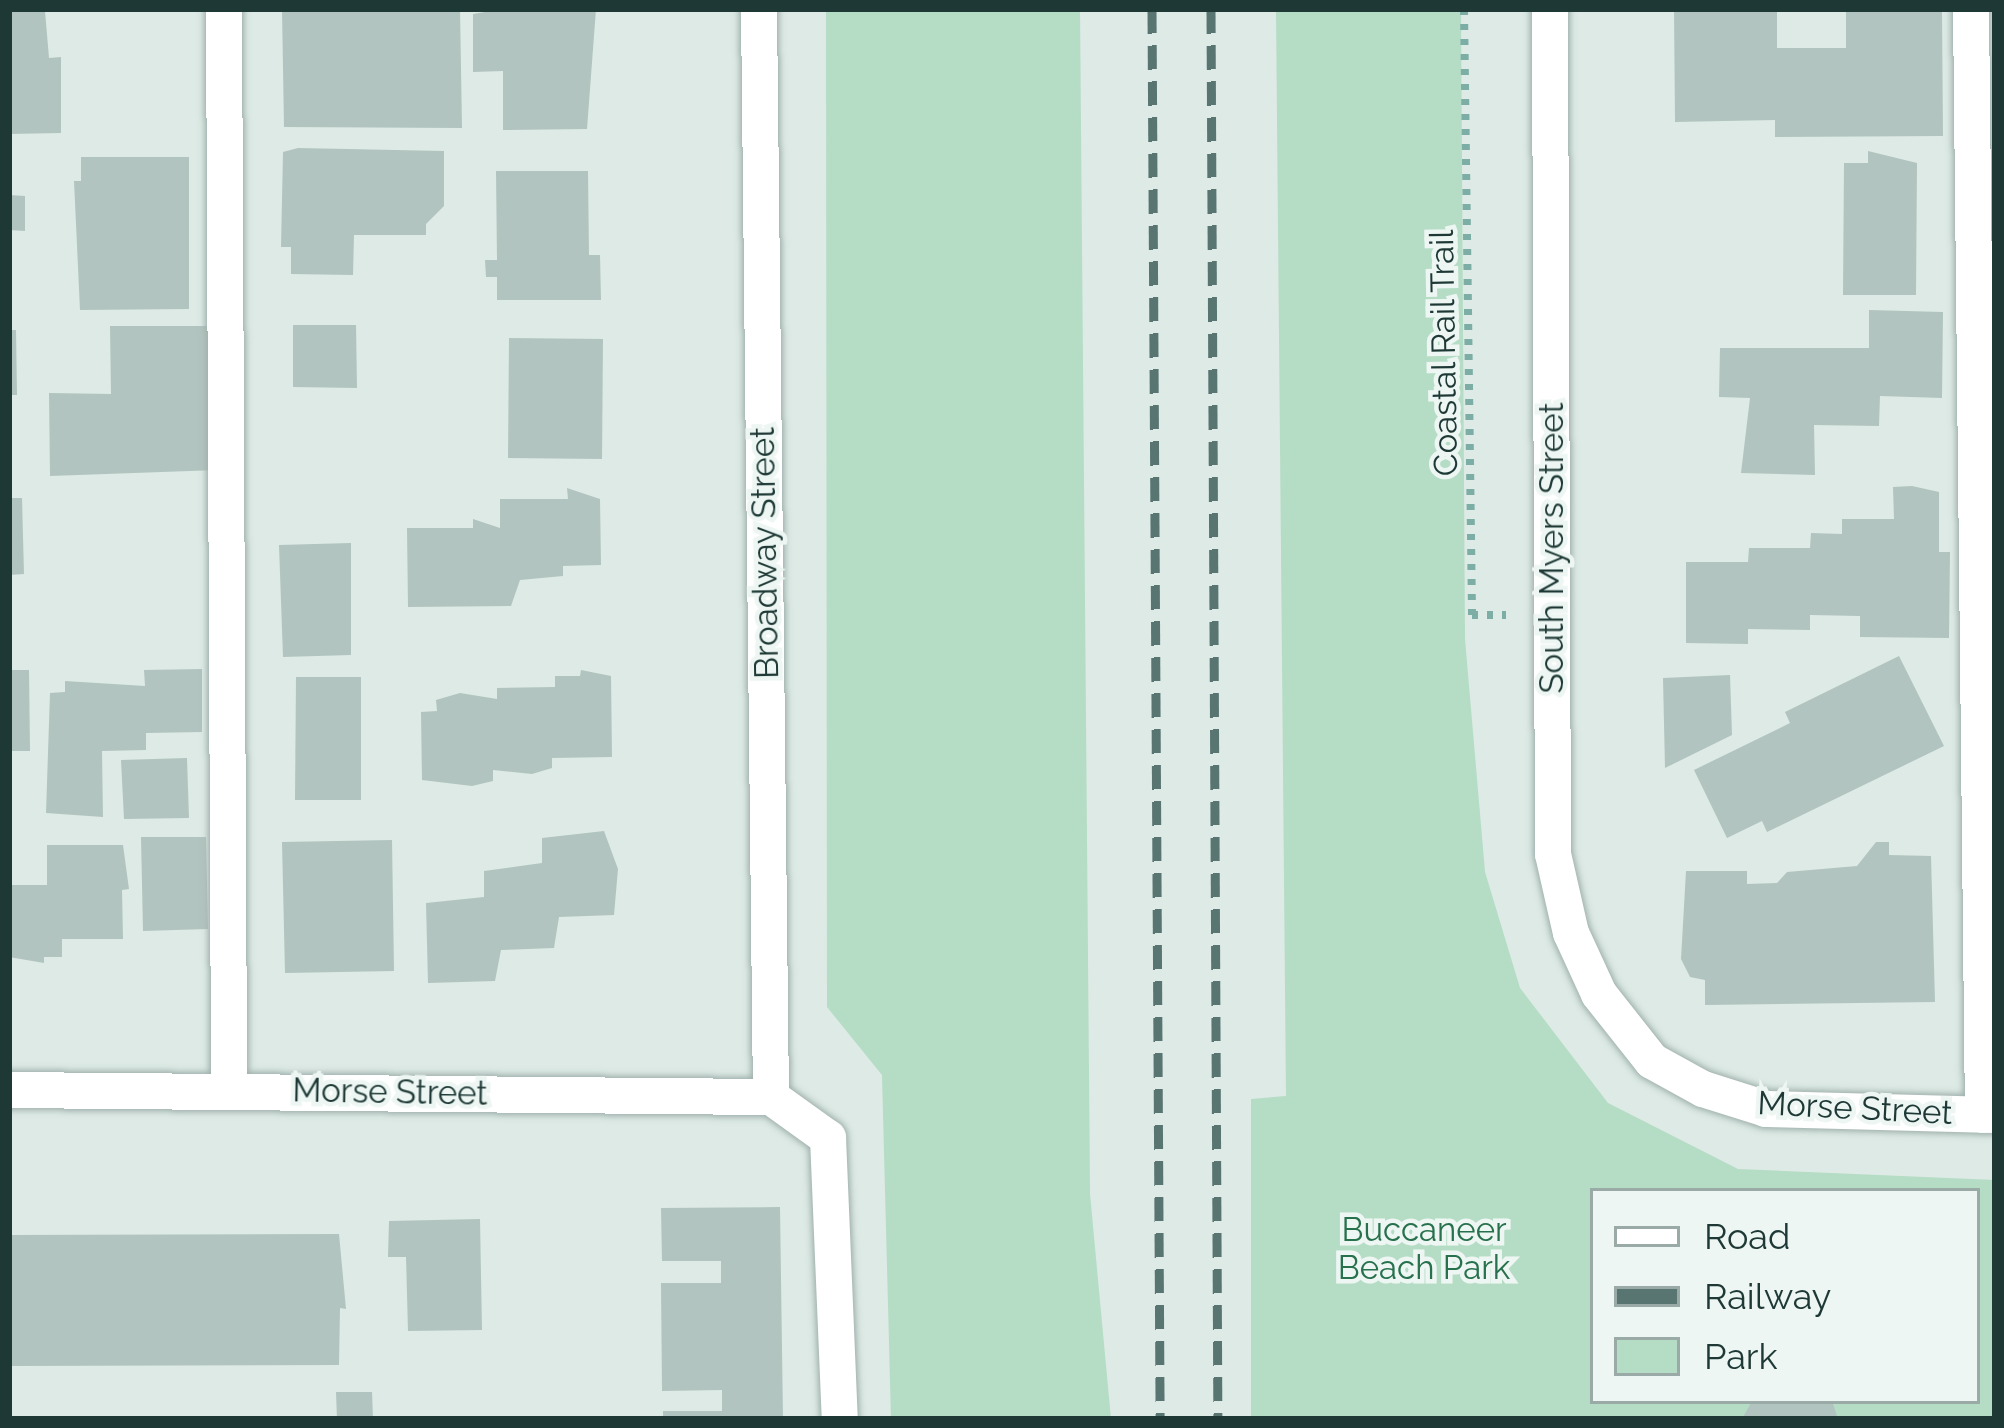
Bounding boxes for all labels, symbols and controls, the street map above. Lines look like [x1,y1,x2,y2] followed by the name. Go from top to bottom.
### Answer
[1422,228,1466,478] street label: Coastal Rail Trail
[1532,403,1572,693] street label: South Myers Street
[743,426,787,680] street label: Broadway Street
[292,1071,488,1113] street label: Morse Street
[1757,1083,1953,1133] street label: Morse Street
[1590,1188,1980,1404] legend
[1338,1210,1510,1288] park label: Buccaneer Beach Park
[1704,1215,1790,1257] text: Road
[1704,1275,1831,1317] text: Railway
[1704,1335,1778,1377] text: Park

